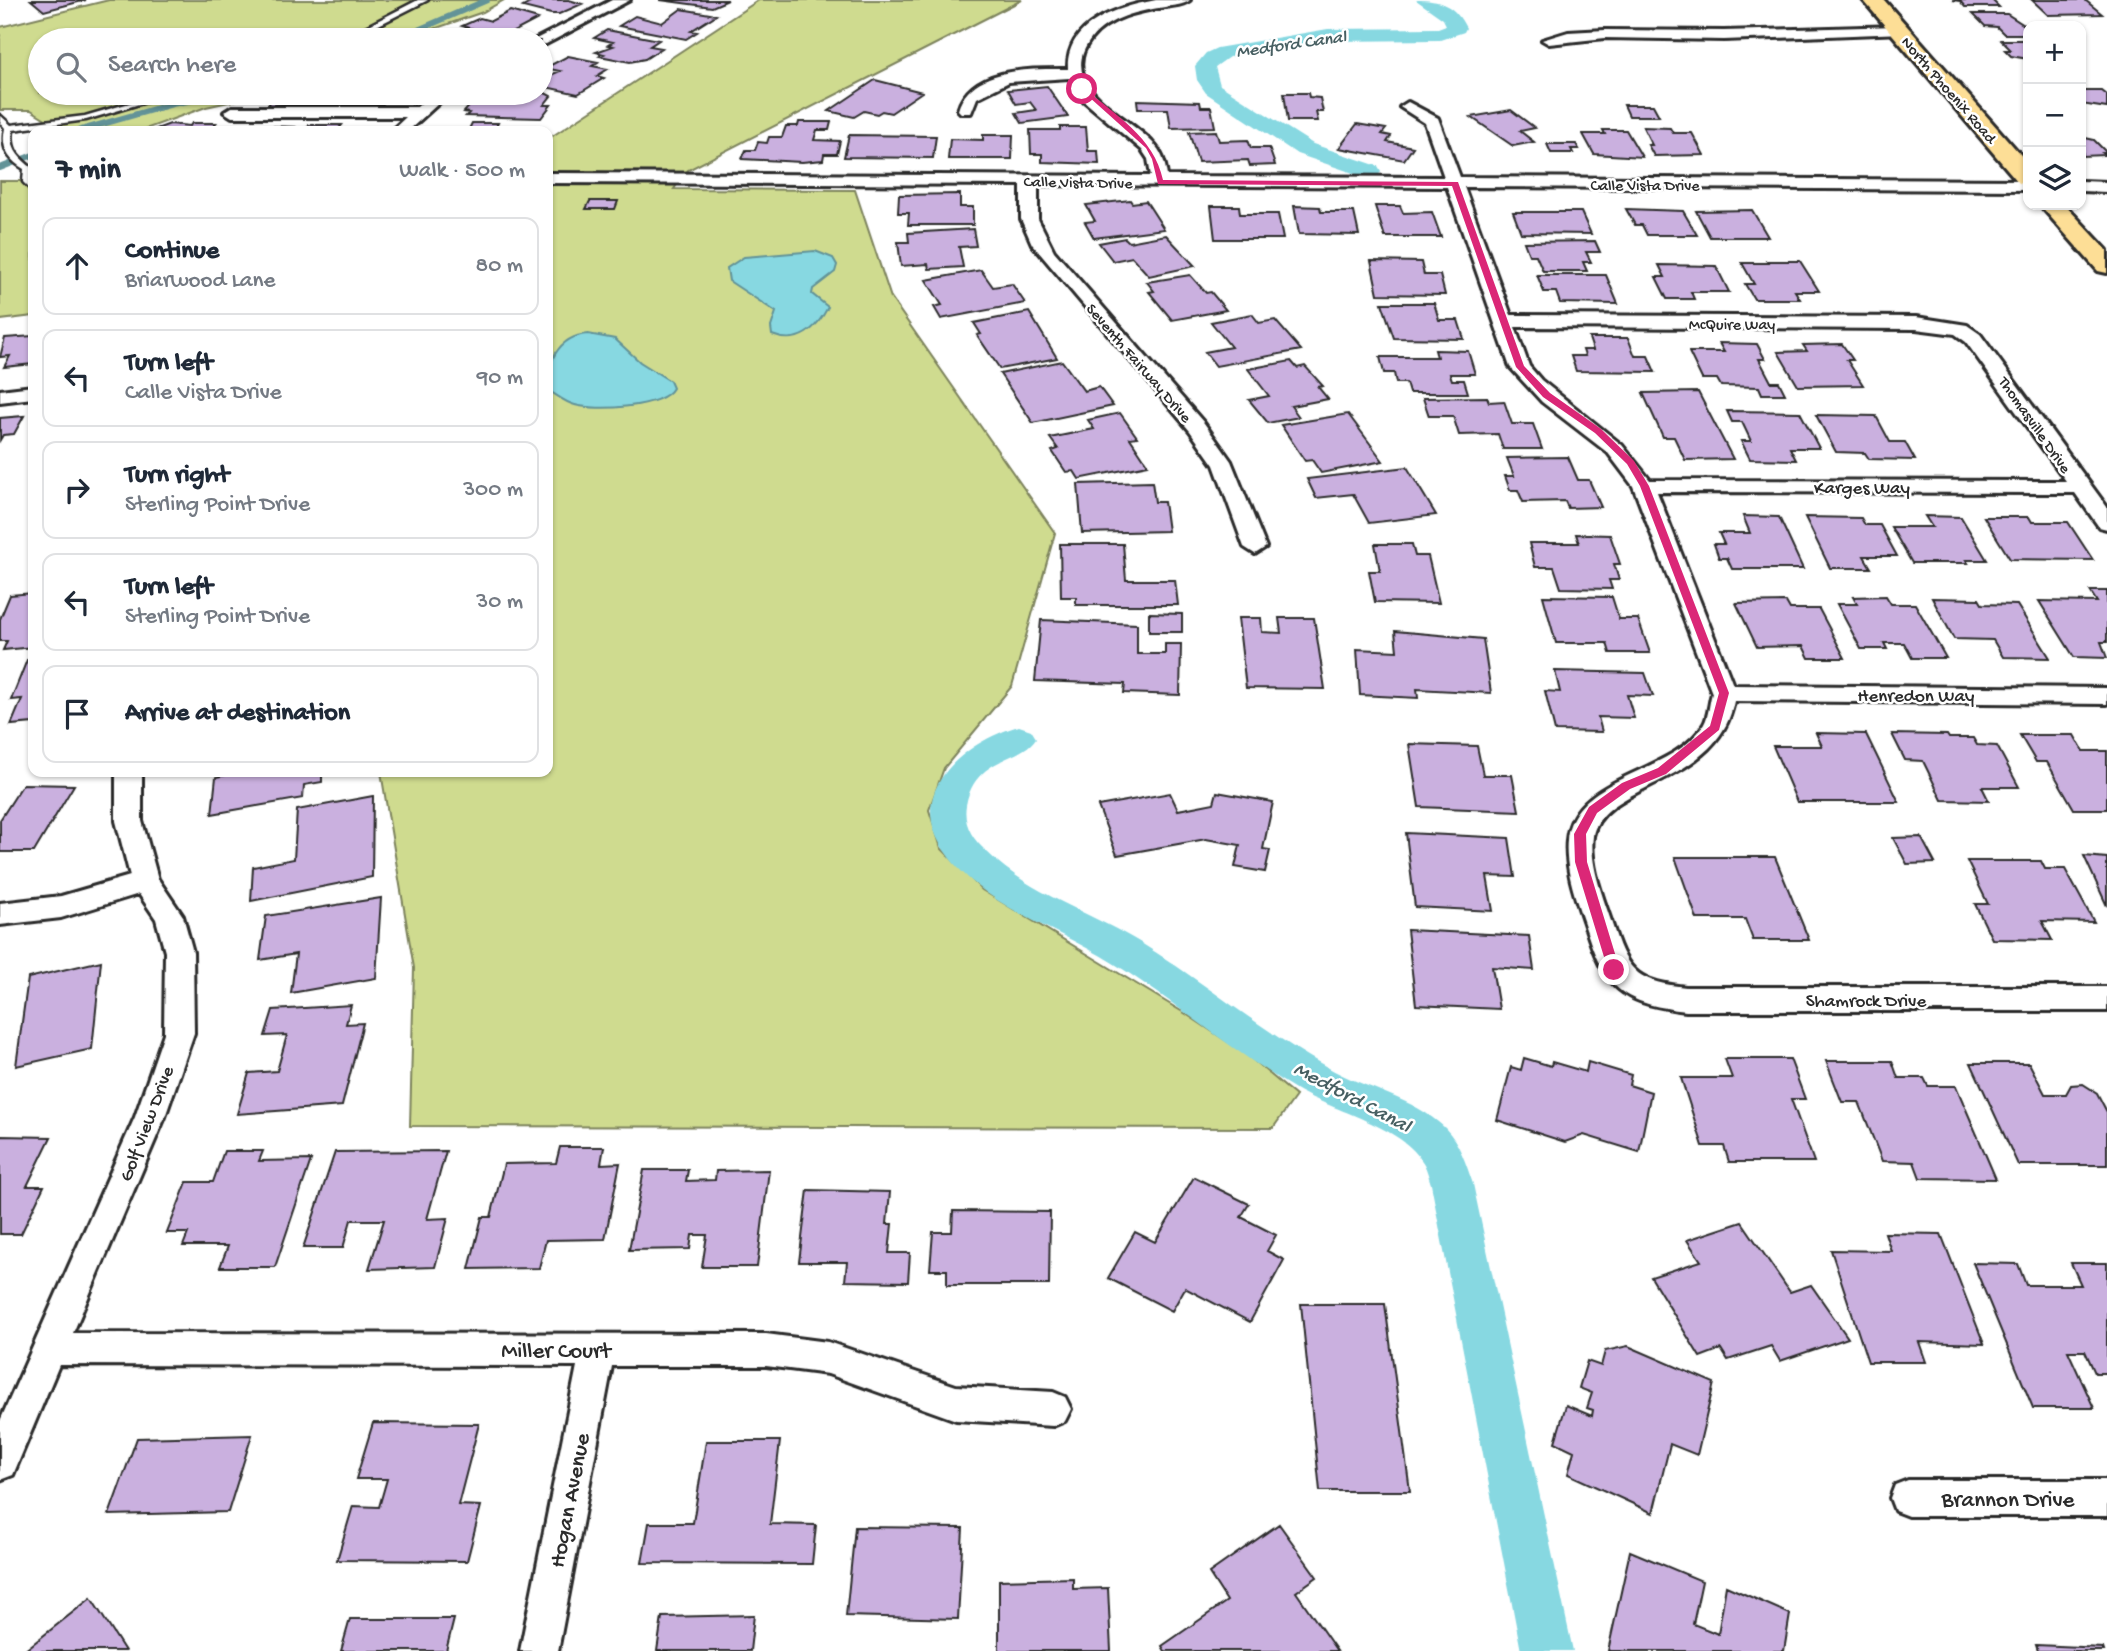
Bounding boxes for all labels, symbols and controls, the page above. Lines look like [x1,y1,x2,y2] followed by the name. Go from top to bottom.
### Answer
[2023,21,2086,210] map controls
[2023,21,2086,84] button: +
[1235,27,1349,64] water label: Medford Canal
[28,28,553,105] search box
[1896,34,2000,150] street label: North Phoenix Road
[52,48,90,86] icon: search
[108,51,236,82] text: Search here
[1066,73,1097,104] route start
[2023,84,2086,147] button: −
[2023,147,2086,210] button: layers
[56,154,121,189] text: 7 min
[399,158,525,185] text: Walk · 500 m
[1023,174,1133,195] street label: Calle Vista Drive
[1591,178,1700,197] street label: Calle Vista Drive
[125,237,219,268] text: Continue
[58,247,96,285] icon: ahead
[476,253,523,280] text: 80 m
[125,268,275,295] text: Briarwood Lane
[1080,301,1195,428] street label: Seventh Fairway Drive
[1689,317,1775,336] street label: McQuire Way
[125,349,213,380] text: Turn left
[58,359,96,397] icon: left
[477,365,523,392] text: 90 m
[1992,373,2074,479] street label: Thomasville Drive
[125,380,282,407] text: Calle Vista Drive
[125,461,229,492] text: Turn right
[58,471,96,509] icon: right
[463,477,523,504] text: 300 m
[1814,478,1911,501] street label: Karges Way
[125,492,310,519] text: Sterling Point Drive
[125,573,213,604] text: Turn left
[58,583,96,621] icon: left
[476,589,523,616] text: 30 m
[125,604,310,631] text: Sterling Point Drive
[1858,686,1975,709] street label: Henredon Way
[58,695,96,733] icon: arrive
[125,699,350,730] text: Arrive at destination
[1598,954,1629,985] route end
[1806,991,1926,1014] street label: Shamrock Drive
[1289,1058,1415,1141] water label: Medford Canal
[116,1063,181,1185] street label: Golf View Drive
[501,1339,612,1366] street label: Miller Court
[545,1430,598,1570] street label: Hogan Avenue
[1941,1488,2076,1515] street label: Brannon Drive

